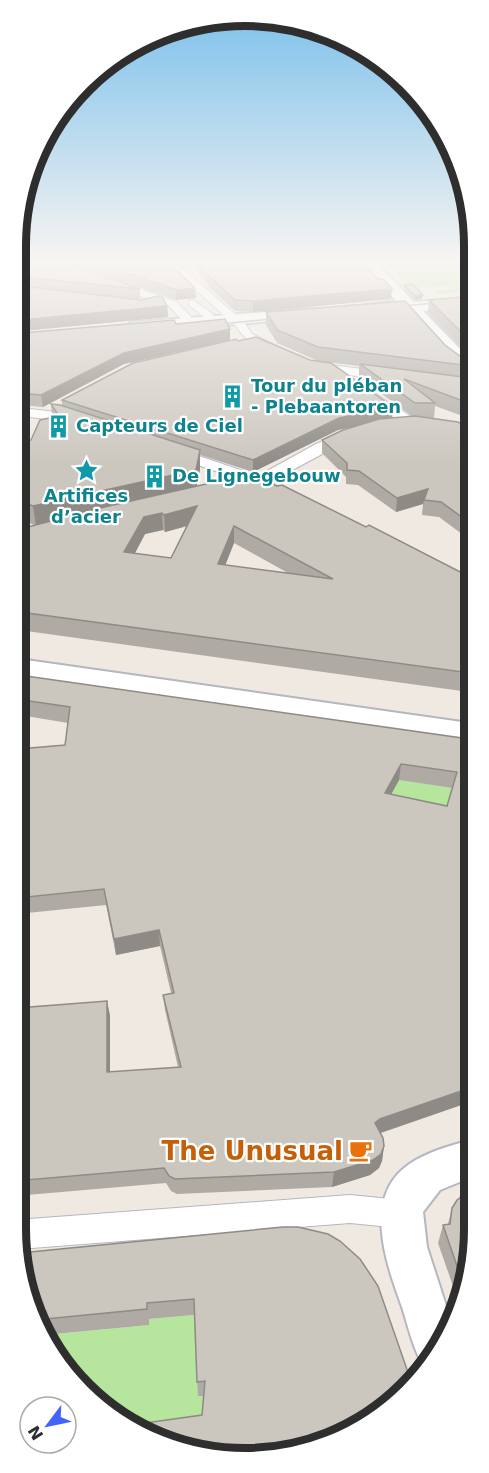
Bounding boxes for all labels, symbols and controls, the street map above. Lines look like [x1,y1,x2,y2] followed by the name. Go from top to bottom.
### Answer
[251,375,402,417] place label: Tour du pléban - Plebaantoren
[220,383,246,409] building icon: Tour du pléban - Plebaantoren
[45,413,71,439] building icon: Capteurs de Ciel
[76,415,243,436] place label: Capteurs de Ciel
[73,457,99,483] place icon: Artifices d’acier
[141,463,167,489] building icon: De Lignegebouw
[172,465,341,486] place label: De Lignegebouw
[44,485,128,527] place label: Artifices d’acier
[161,1136,343,1166] place label: The Unusual
[348,1138,374,1164] cafe icon: The Unusual
[18,1395,78,1455] north arrow
[24,1422,47,1443] text: N

